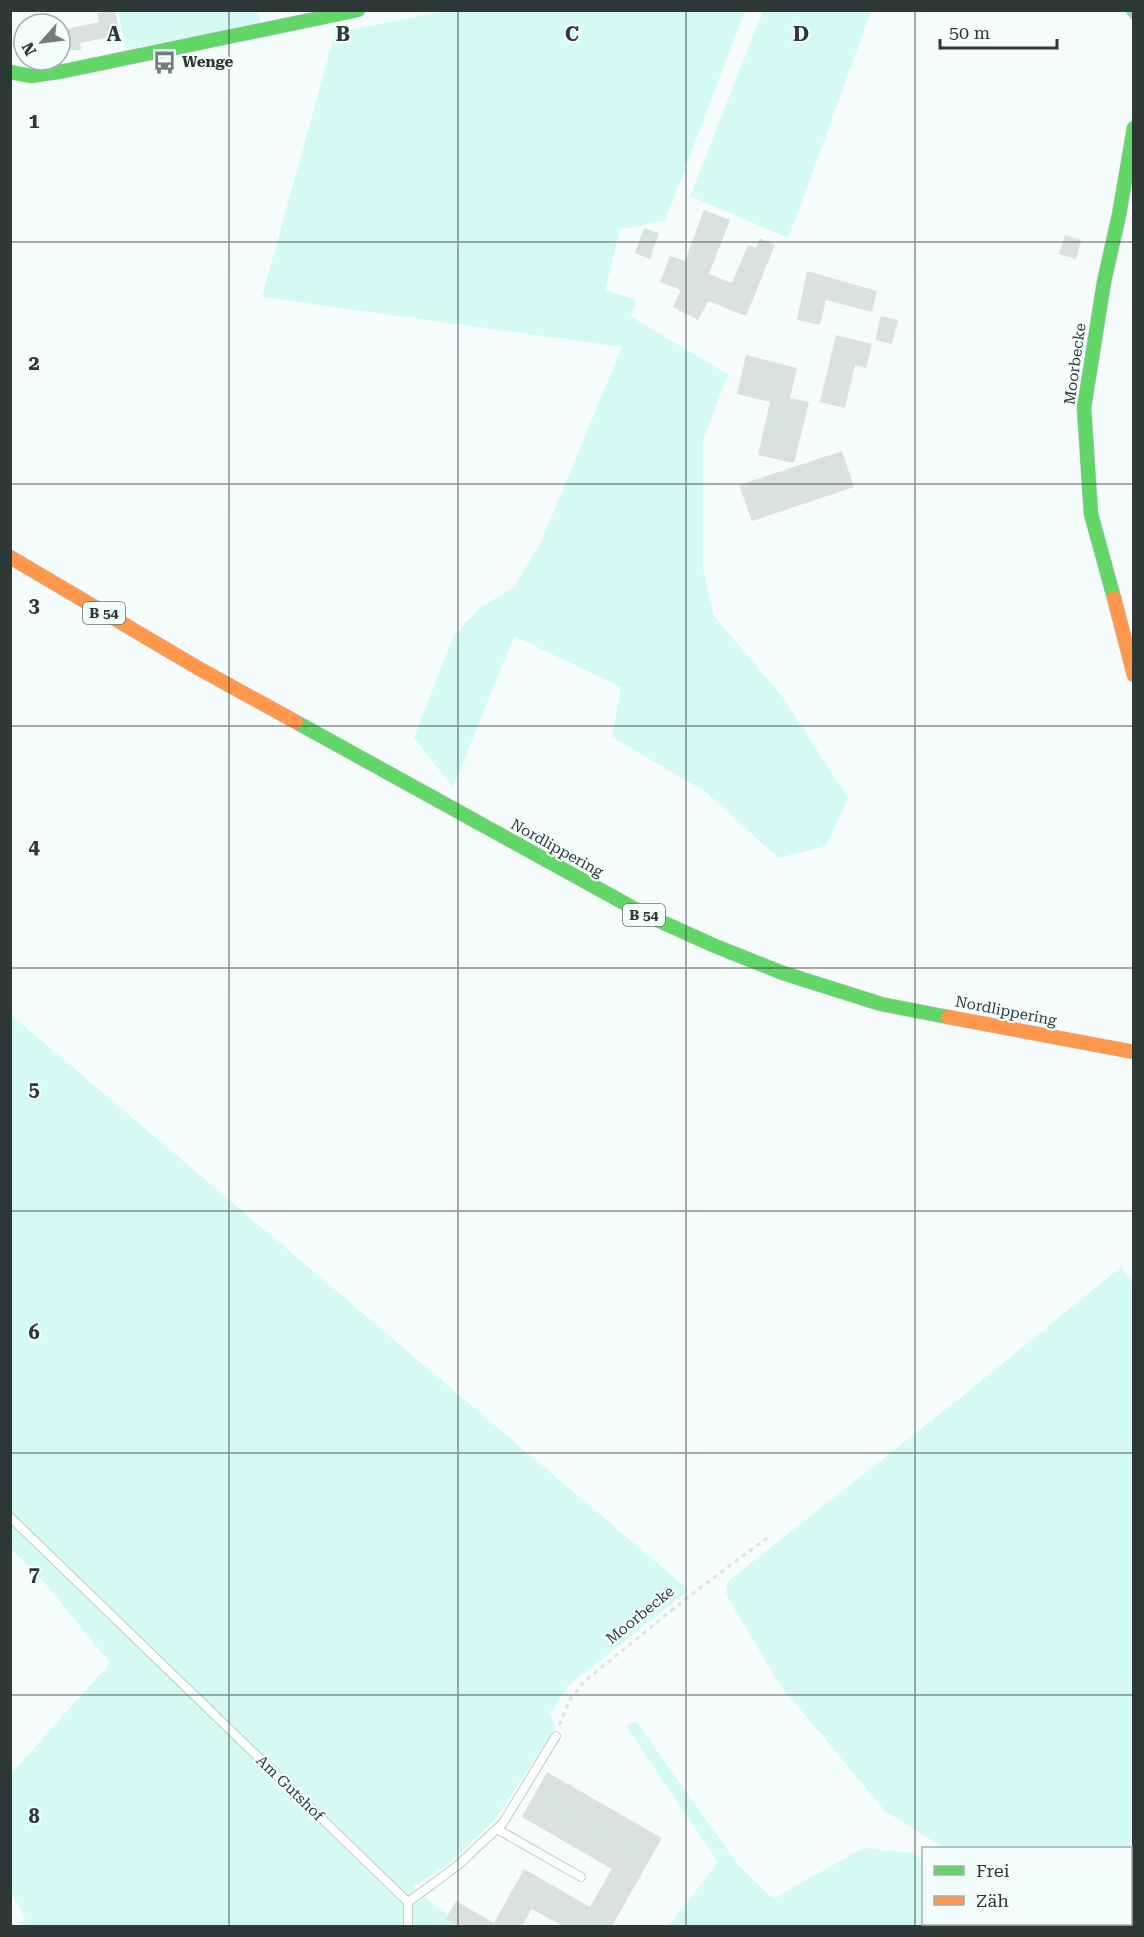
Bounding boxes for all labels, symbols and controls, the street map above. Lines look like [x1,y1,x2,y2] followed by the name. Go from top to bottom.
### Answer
[12,12,72,72] north arrow
[940,12,1057,50] scale bar
[107,22,122,46] text: A
[336,22,350,46] text: B
[565,22,579,46] text: C
[793,22,809,46] text: D
[949,22,990,43] text: 50 m
[18,39,40,59] text: N
[151,49,177,75] bus stop icon: Wenge
[182,53,234,71] place label: Wenge
[28,109,40,133] text: 1
[1060,322,1090,406] street label: Moorbecke
[28,351,40,375] text: 2
[28,593,40,617] text: 3
[83,602,125,624] road number: B 54
[508,815,607,881] street label: Nordlippering
[28,835,40,859] text: 4
[623,904,665,926] road number: B 54
[954,992,1059,1030] street label: Nordlippering
[28,1077,40,1101] text: 5
[28,1320,40,1344] text: 6
[28,1562,40,1586] text: 7
[602,1582,678,1648] street label: Moorbecke
[253,1751,328,1825] street label: Am Gutshof
[28,1804,40,1828] text: 8
[922,1847,1132,1925] legend
[976,1860,1010,1881] text: Frei
[976,1890,1009,1911] text: Zäh

